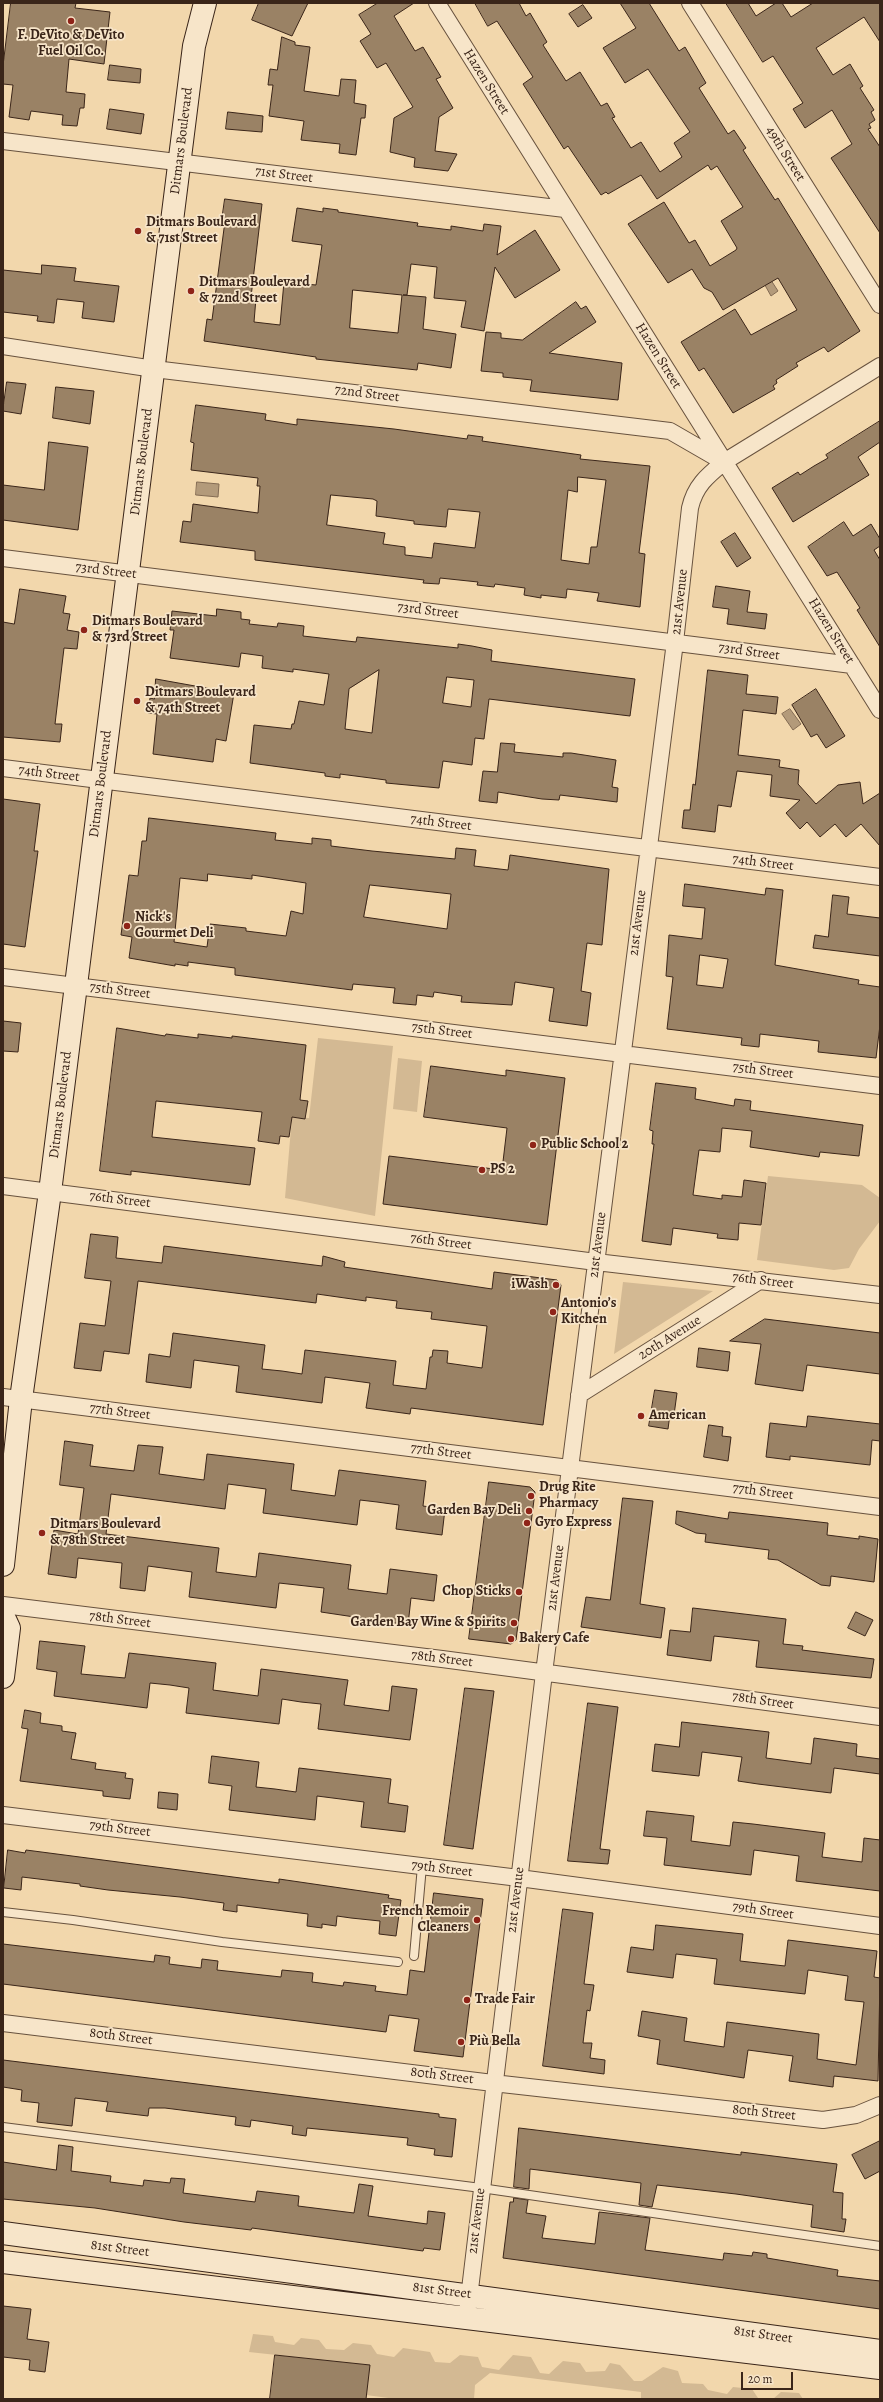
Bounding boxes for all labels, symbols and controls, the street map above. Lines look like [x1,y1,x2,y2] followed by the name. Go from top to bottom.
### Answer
[66,16,76,26] marker: F. DeVito & DeVito Fuel Oil Co.
[18,28,124,60] place label: F. DeVito & DeVito Fuel Oil Co.
[459,46,513,118] street label: Hazen Street
[167,86,197,196] street label: Ditmars Boulevard
[761,123,809,185] street label: 49th Street
[254,163,314,187] street label: 71st Street
[146,215,257,248] place label: Ditmars Boulevard & 71st Street
[133,226,143,236] marker: Ditmars Boulevard & 71st Street
[199,275,310,308] place label: Ditmars Boulevard & 72nd Street
[186,286,196,296] marker: Ditmars Boulevard & 72nd Street
[631,320,685,392] street label: Hazen Street
[334,382,400,406] street label: 72nd Street
[127,407,157,517] street label: Ditmars Boulevard
[74,559,138,583] street label: 73rd Street
[668,568,692,636] street label: 21st Avenue
[804,595,858,667] street label: Hazen Street
[396,599,460,623] street label: 73rd Street
[92,614,203,646] place label: Ditmars Boulevard & 73rd Street
[79,625,89,635] marker: Ditmars Boulevard & 73rd Street
[717,639,781,665] street label: 73rd Street
[145,685,256,718] place label: Ditmars Boulevard & 74th Street
[132,696,142,706] marker: Ditmars Boulevard & 74th Street
[86,729,116,839] street label: Ditmars Boulevard
[17,762,81,786] street label: 74th Street
[409,811,473,835] street label: 74th Street
[731,851,795,875] street label: 74th Street
[626,889,650,957] street label: 21st Avenue
[135,910,214,942] place label: Nick's Gourmet Deli
[122,921,132,931] marker: Nick's Gourmet Deli
[89,979,151,1003] street label: 75th Street
[411,1019,473,1043] street label: 75th Street
[46,1050,76,1160] street label: Ditmars Boulevard
[732,1059,794,1083] street label: 75th Street
[541,1137,628,1153] place label: Public School 2
[528,1140,538,1150] marker: Public School 2
[490,1162,515,1178] place label: PS 2
[477,1165,487,1175] marker: PS 2
[88,1188,152,1212] street label: 76th Street
[586,1211,610,1279] street label: 21st Avenue
[409,1230,473,1254] street label: 76th Street
[731,1269,795,1293] street label: 76th Street
[511,1277,548,1293] place label: iWash
[551,1280,561,1290] marker: iWash
[561,1296,617,1328] place label: Antonio’s Kitchen
[548,1307,558,1317] marker: Antonio’s Kitchen
[636,1312,704,1364] street label: 20th Avenue
[89,1400,151,1424] street label: 77th Street
[649,1408,706,1424] place label: American
[636,1411,646,1421] marker: American
[410,1440,472,1464] street label: 77th Street
[539,1480,598,1512] place label: Drug Rite Pharmacy
[732,1480,794,1504] street label: 77th Street
[526,1491,536,1501] marker: Drug Rite Pharmacy
[427,1503,521,1519] place label: Garden Bay Deli
[524,1506,534,1516] marker: Garden Bay Deli
[535,1515,612,1531] place label: Gyro Express
[50,1517,161,1550] place label: Ditmars Boulevard & 78th Street
[522,1518,532,1528] marker: Gyro Express
[37,1528,47,1538] marker: Ditmars Boulevard & 78th Street
[544,1544,568,1612] street label: 21st Avenue
[442,1584,511,1600] place label: Chop Sticks
[514,1587,524,1597] marker: Chop Sticks
[88,1608,152,1632] street label: 78th Street
[351,1615,506,1631] place label: Garden Bay Wine & Spirits
[509,1618,519,1628] marker: Garden Bay Wine & Spirits
[519,1631,589,1647] place label: Bakery Cafe
[506,1634,516,1644] marker: Bakery Cafe
[410,1647,474,1671] street label: 78th Street
[731,1688,795,1714] street label: 78th Street
[88,1817,152,1841] street label: 79th Street
[410,1857,474,1881] street label: 79th Street
[504,1866,528,1934] street label: 21st Avenue
[731,1898,795,1924] street label: 79th Street
[382,1904,469,1936] place label: French Remoir Cleaners
[472,1915,482,1925] marker: French Remoir Cleaners
[475,1992,535,2008] place label: Trade Fair
[462,1995,472,2005] marker: Trade Fair
[88,2025,154,2049] street label: 80th Street
[469,2034,520,2050] place label: Più Bella
[456,2037,466,2047] marker: Più Bella
[409,2064,475,2088] street label: 80th Street
[732,2101,796,2125] street label: 80th Street
[465,2187,489,2255] street label: 21st Avenue
[90,2237,150,2261] street label: 81st Street
[412,2279,472,2303] street label: 81st Street
[733,2323,793,2347] street label: 81st Street
[743,2364,795,2390] scale bar
[748,2371,772,2387] text: 20 m

